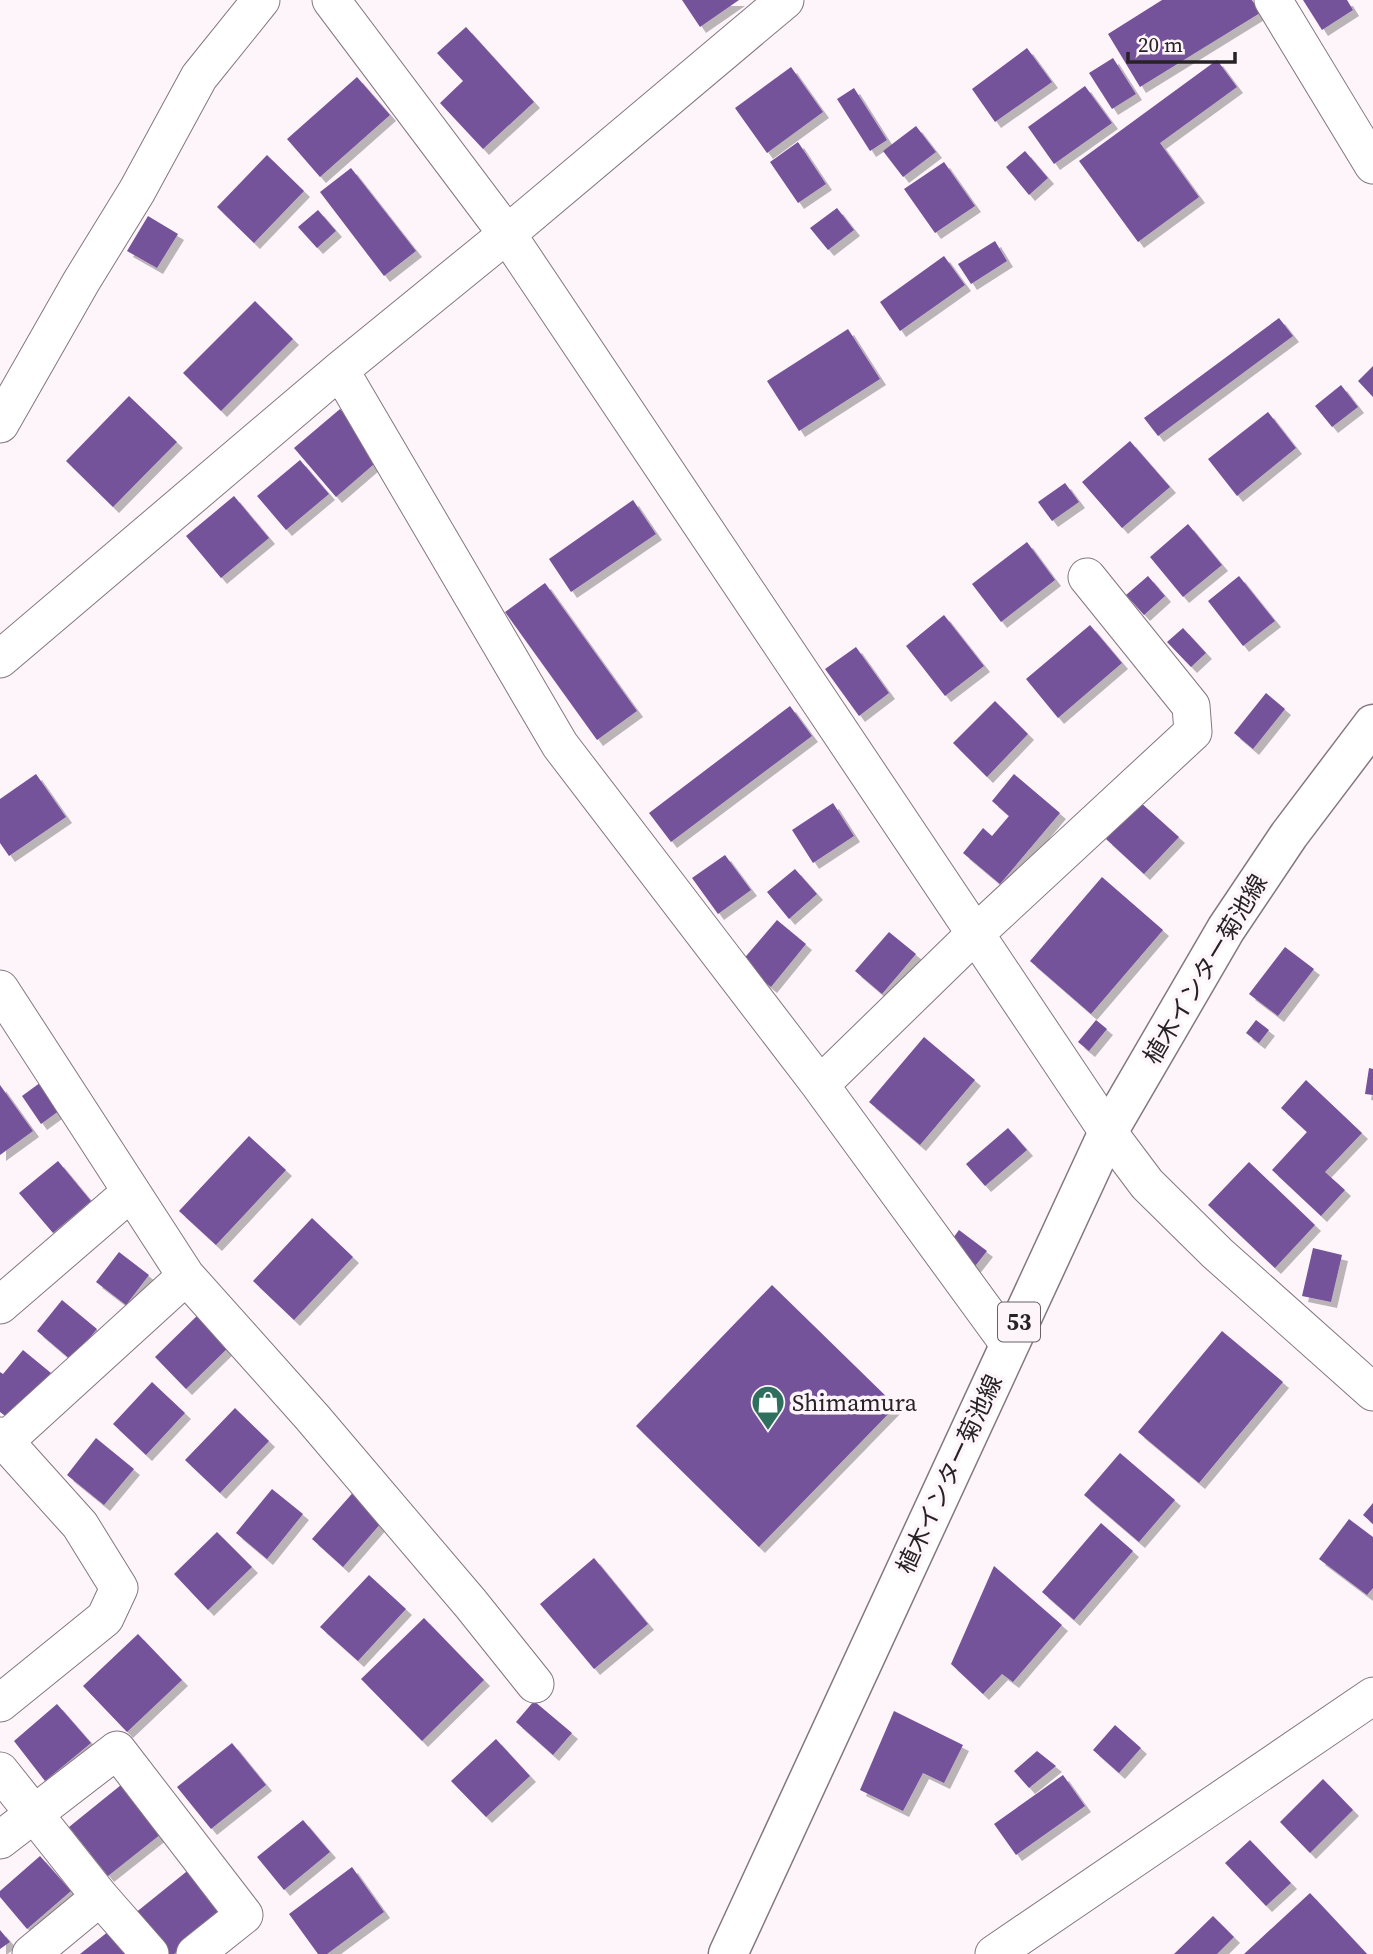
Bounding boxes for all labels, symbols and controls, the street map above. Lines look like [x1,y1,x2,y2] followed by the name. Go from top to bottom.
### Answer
[1128,21,1235,65] scale bar
[1138,30,1183,59] text: 20 m
[1135,868,1275,1070] street label: 植木インター菊池線
[998,1302,1040,1342] road number: 53
[888,1369,1010,1579] street label: 植木インター菊池線
[749,1383,787,1432] shop icon: Shimamura
[792,1386,918,1419] place label: Shimamura

